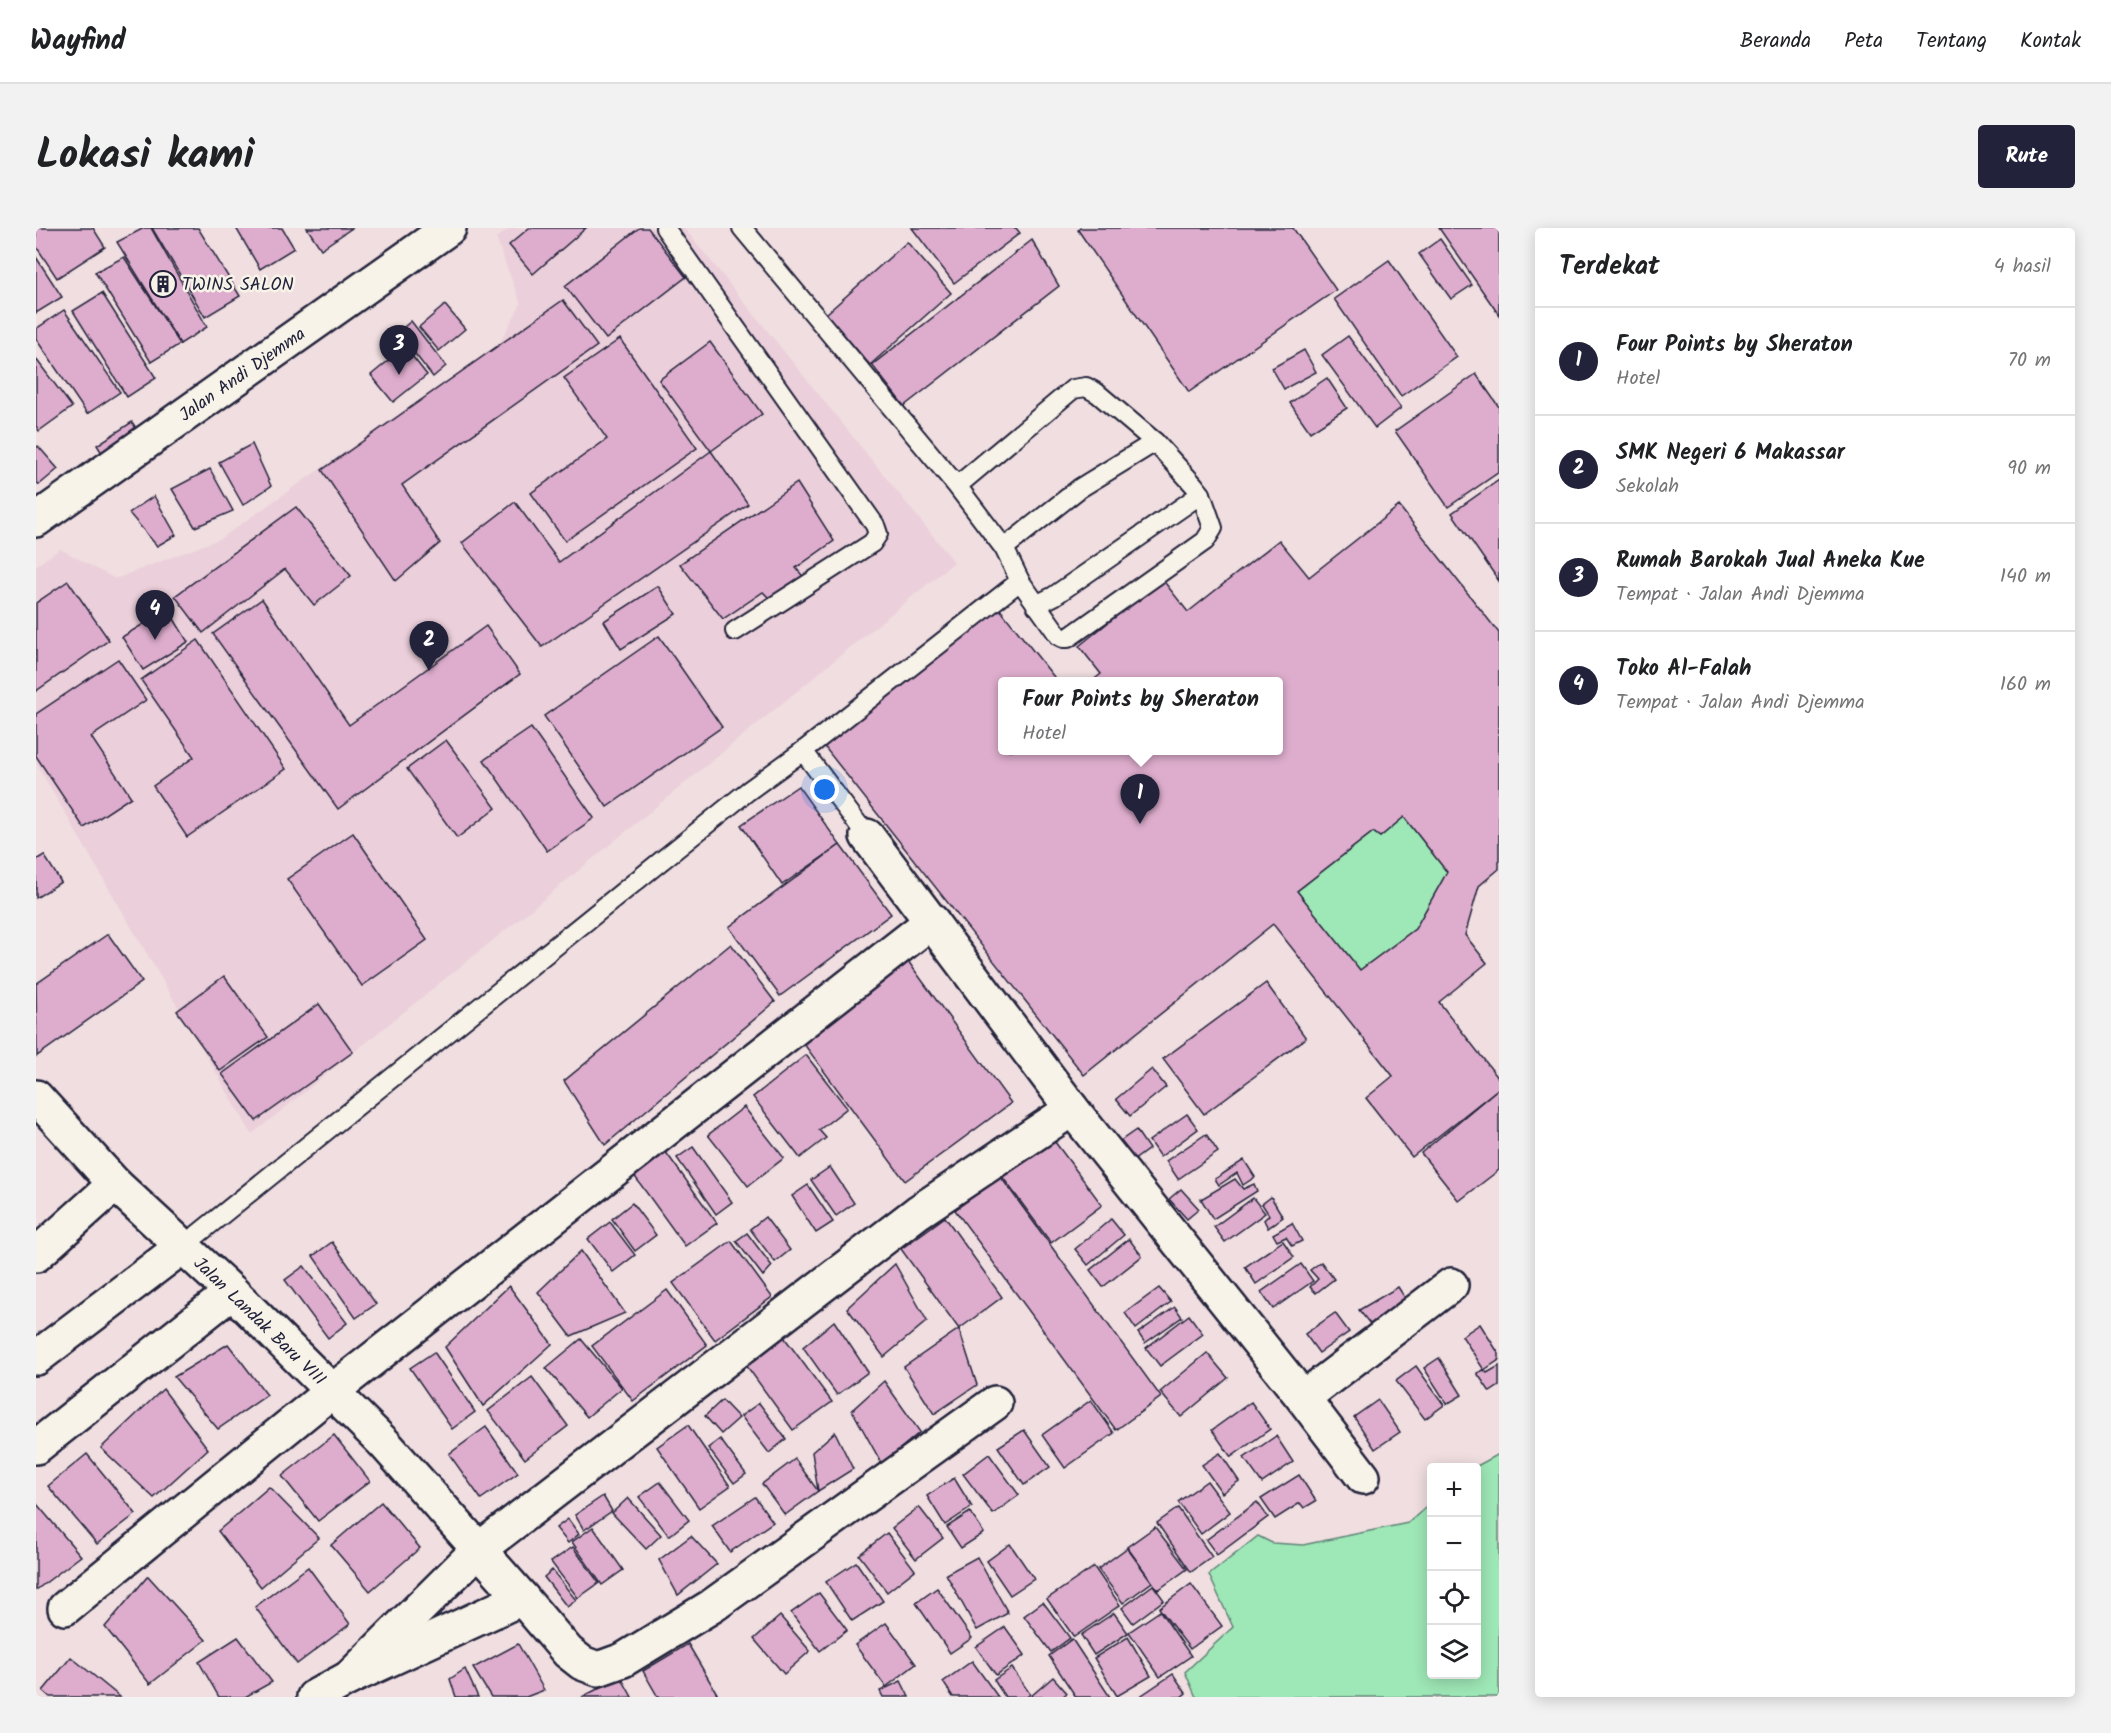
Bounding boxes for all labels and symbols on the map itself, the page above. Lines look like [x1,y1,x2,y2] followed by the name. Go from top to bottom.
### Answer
[148,269,178,299] building icon: TWINS SALON
[182,271,294,300] place label: TWINS SALON
[174,321,312,430] street label: Jalan Andi Djemma
[380,326,418,375] pin: 3
[136,590,174,640] pin: 4
[410,622,448,671] pin: 2
[1120,774,1160,824] pin: 1
[810,775,839,804] your location
[186,1251,332,1393] street label: Jalan Landak Baru VIII

